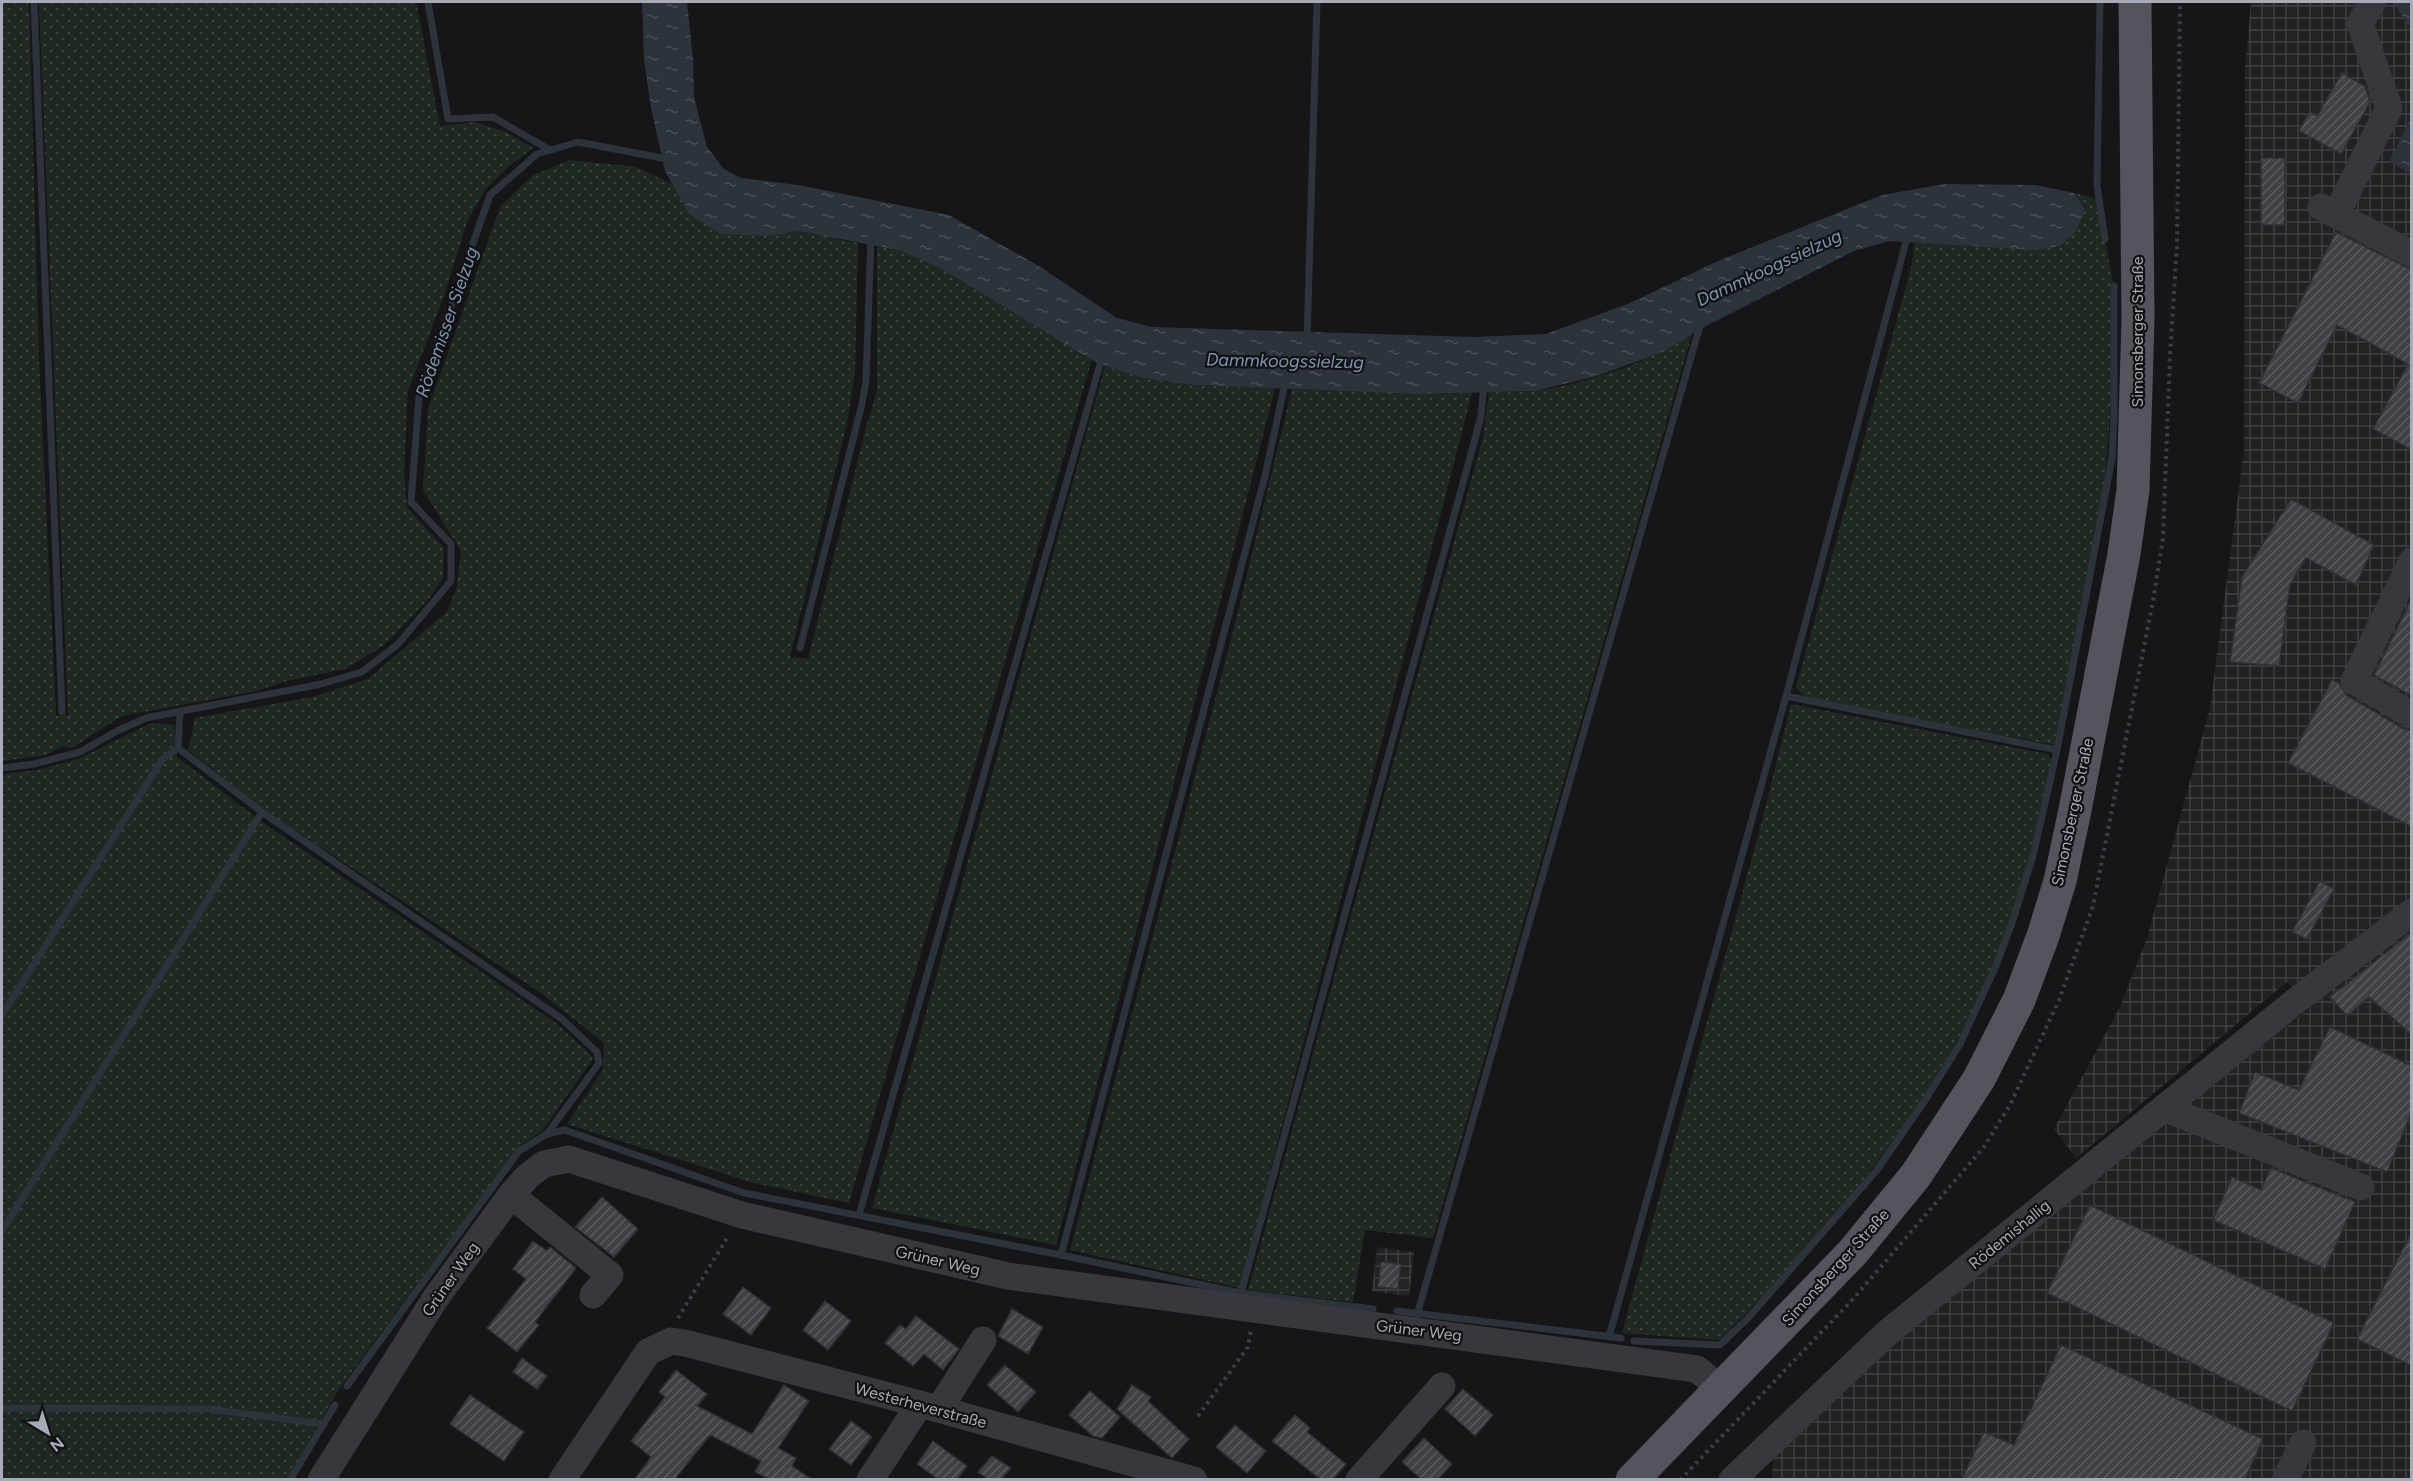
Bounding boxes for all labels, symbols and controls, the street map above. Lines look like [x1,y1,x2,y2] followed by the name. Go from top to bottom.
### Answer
[1693,224,1846,311] water label: Dammkoogssielzug
[411,244,483,400] water label: Rödemisser Sielzug
[2128,256,2147,408] street label: Simonsberger Straße
[1206,349,1365,373] water label: Dammkoogssielzug
[2047,736,2098,888] street label: Simonsberger Straße
[1965,1196,2054,1273] street label: Rödemishallig
[1778,1205,1893,1330] street label: Simonsberger Straße
[418,1238,483,1320] street label: Grüner Weg
[894,1242,982,1279] street label: Grüner Weg
[1375,1316,1463,1345] street label: Grüner Weg
[853,1379,989,1432] street label: Westerheverstraße
[18,1403,78,1463] north arrow
[46,1433,68,1456] text: N

